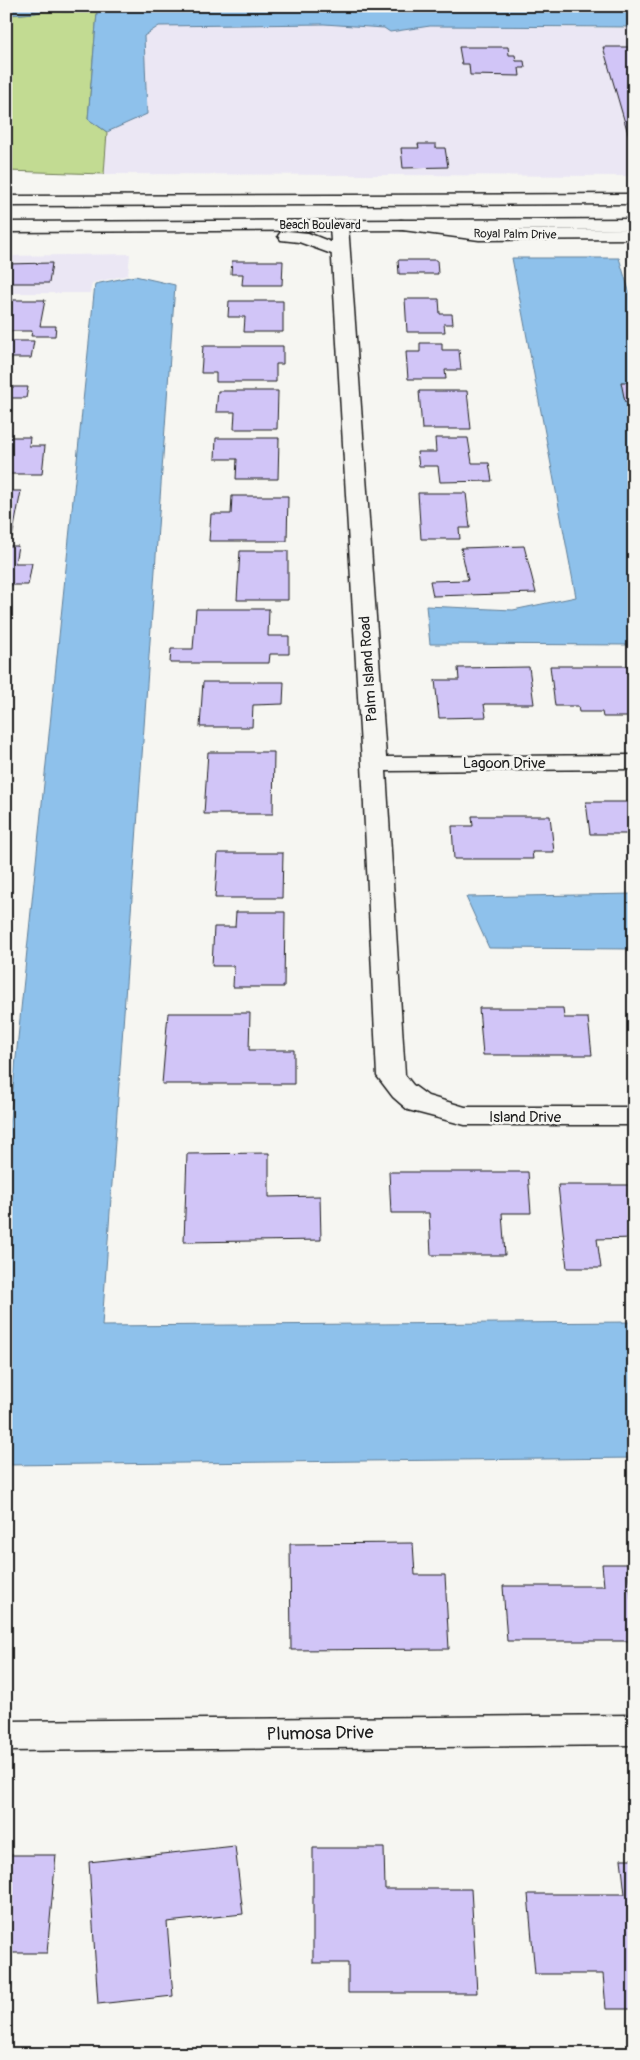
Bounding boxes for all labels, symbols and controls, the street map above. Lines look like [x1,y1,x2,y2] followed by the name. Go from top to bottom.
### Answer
[279,218,361,233] street label: Beach Boulevard
[473,226,557,243] street label: Royal Palm Drive
[355,615,382,722] street label: Palm Island Road
[463,754,546,773] street label: Lagoon Drive
[489,1108,562,1127] street label: Island Drive
[266,1721,374,1746] street label: Plumosa Drive

